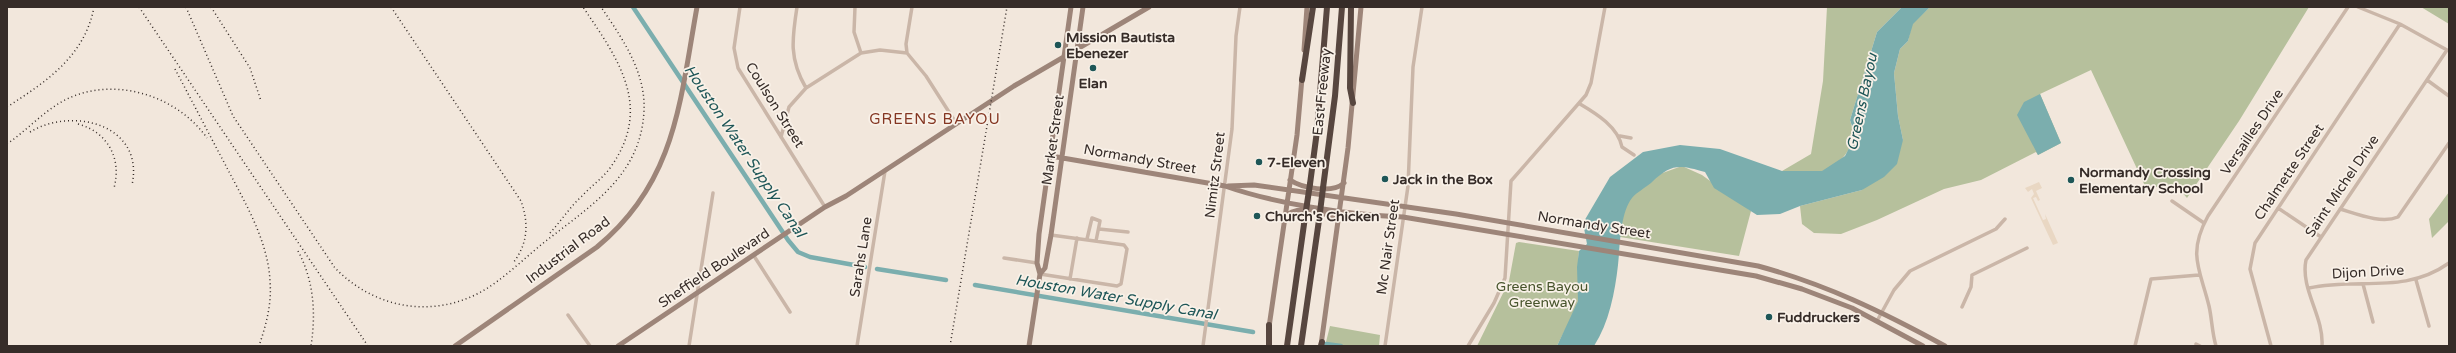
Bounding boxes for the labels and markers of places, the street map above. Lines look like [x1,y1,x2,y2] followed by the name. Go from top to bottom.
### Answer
[1066,29,1175,62] place label: Mission Bautista Ebenezer
[1053,40,1063,50] marker: Mission Bautista Ebenezer
[1088,63,1098,73] marker: Elan
[1079,75,1107,92] place label: Elan
[1267,154,1325,171] place label: 7-Eleven
[1254,157,1264,167] marker: 7-Eleven
[2079,164,2211,197] place label: Normandy Crossing Elementary School
[1392,171,1493,188] place label: Jack in the Box
[1380,174,1390,184] marker: Jack in the Box
[2066,175,2076,185] marker: Normandy Crossing Elementary School
[1265,208,1380,225] place label: Church's Chicken
[1252,211,1262,221] marker: Church's Chicken
[1777,309,1860,326] place label: Fuddruckers
[1764,312,1774,322] marker: Fuddruckers

